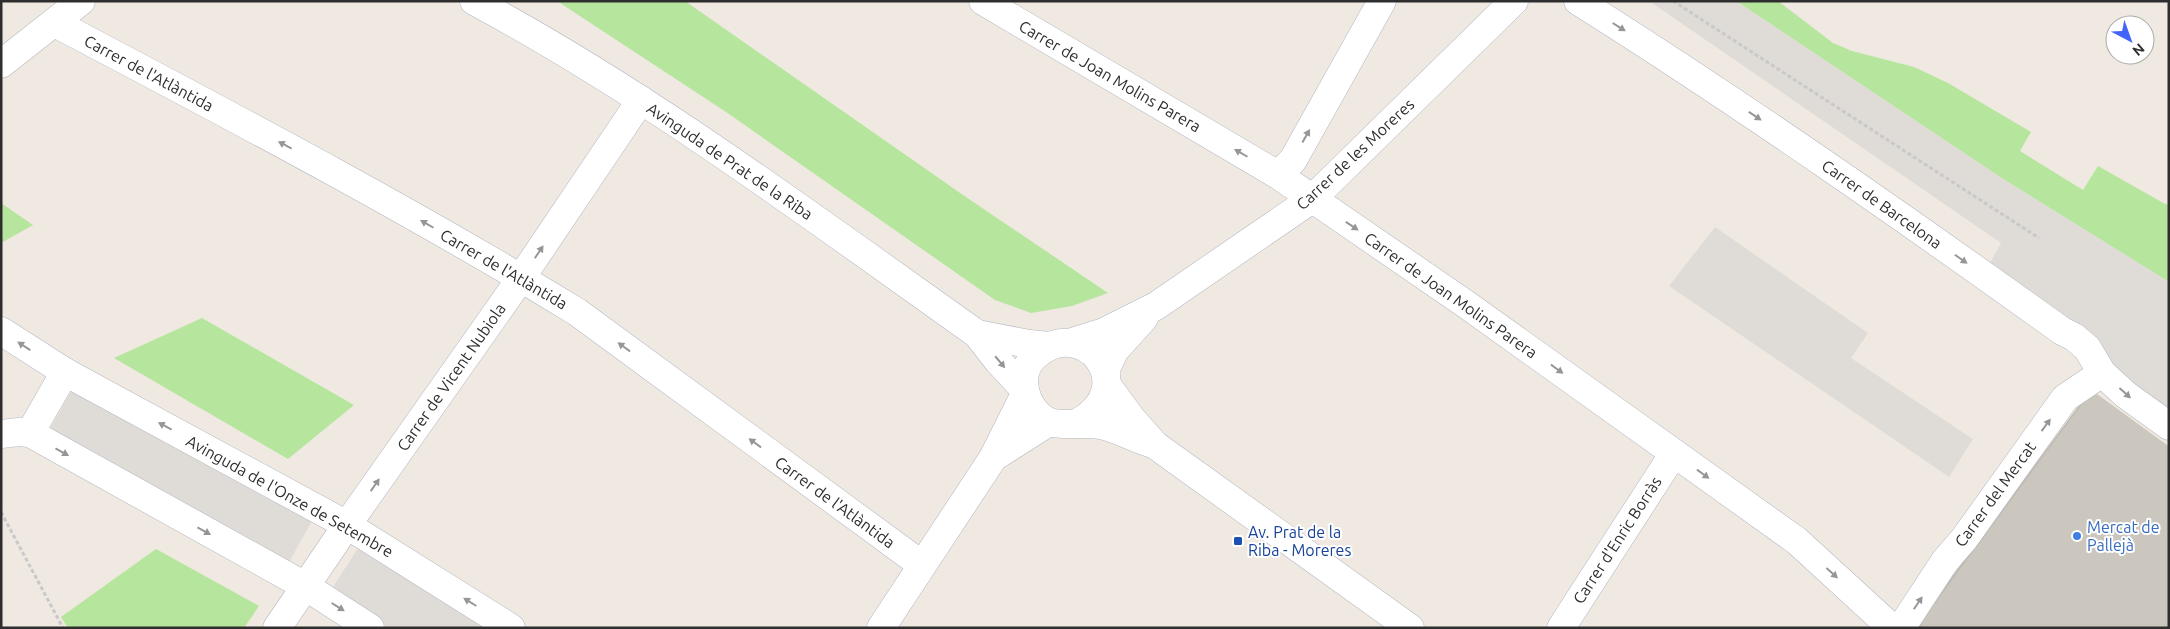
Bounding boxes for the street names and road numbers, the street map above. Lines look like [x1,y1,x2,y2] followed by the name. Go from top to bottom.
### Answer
[1016,17,1204,135] street label: Carrer de Joan Molins Parera
[81,31,217,115] street label: Carrer de l'Atlàntida
[1292,95,1418,213] street label: Carrer de les Moreres
[644,99,816,223] street label: Avinguda de Prat de la Riba
[1819,156,1945,252] street label: Carrer de Barcelona
[437,225,571,313] street label: Carrer de l'Atlàntida
[1361,228,1541,362] street label: Carrer de Joan Molins Parera
[393,300,509,454] street label: Carrer de Vicent Nubiola
[183,431,397,561] street label: Avinguda de l'Onze de Setembre
[1951,437,2040,550] street label: Carrer del Mercat
[772,453,898,551] street label: Carrer de l'Atlàntida
[1569,473,1665,607] street label: Carrer d'Enric Borràs

